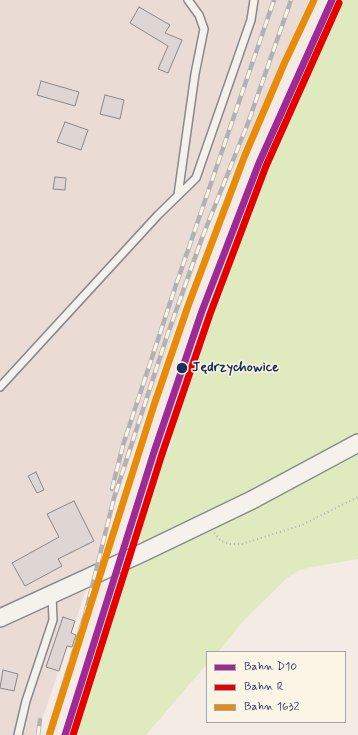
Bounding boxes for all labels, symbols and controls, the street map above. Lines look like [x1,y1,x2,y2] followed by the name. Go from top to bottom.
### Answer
[192,360,279,376] place label: Jędrzychowice
[175,361,189,375] marker: Jędrzychowice
[206,651,346,723] legend
[244,659,297,675] text: Bahn D10
[244,679,284,695] text: Bahn R
[244,699,299,715] text: Bahn 1632

